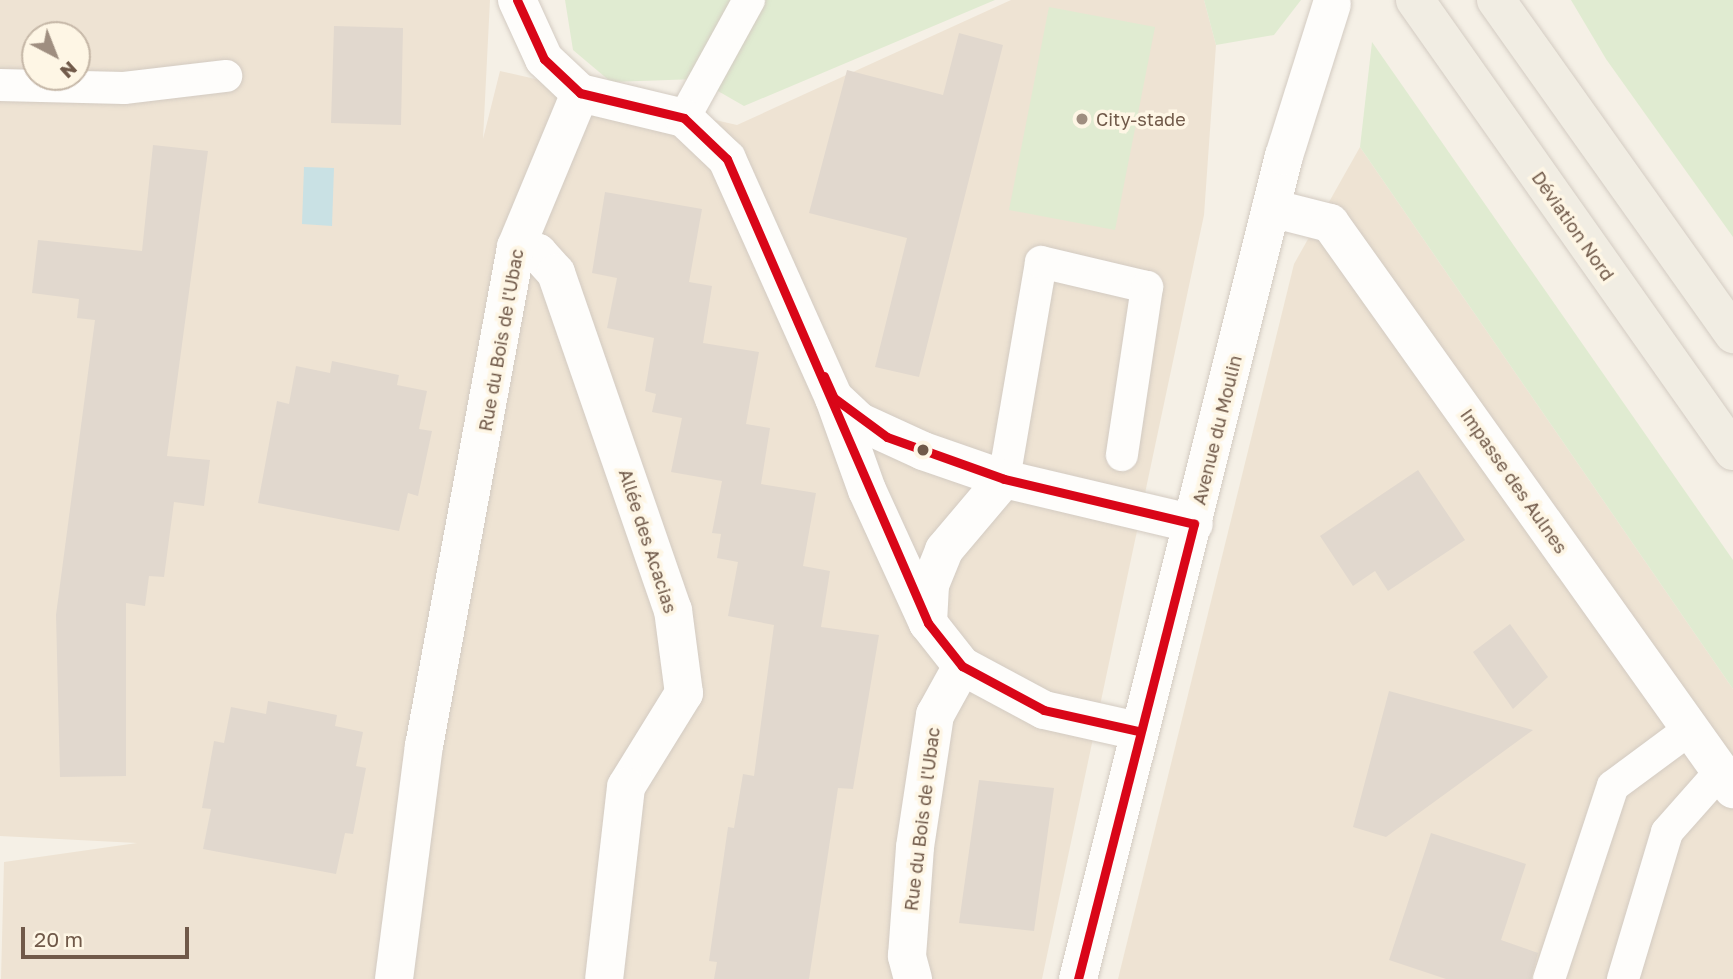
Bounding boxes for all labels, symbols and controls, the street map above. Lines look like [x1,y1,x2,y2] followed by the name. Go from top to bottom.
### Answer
[21,21,91,91] north arrow
[56,57,82,84] text: N
[1096,108,1186,130] place label: City-stade
[1074,111,1090,127] marker: City-stade
[1527,167,1619,285] street label: Déviation Nord
[474,247,528,433] street label: Rue du Bois de l'Ubac
[1188,353,1246,507] street label: Avenue du Moulin
[1456,404,1572,558] street label: Impasse des Aulnes
[916,443,930,457] unlabelled marker
[615,466,681,616] street label: Allée des Acacias
[900,726,944,912] street label: Rue du Bois de l'Ubac
[24,912,192,956] scale bar
[34,926,83,952] text: 20 m

